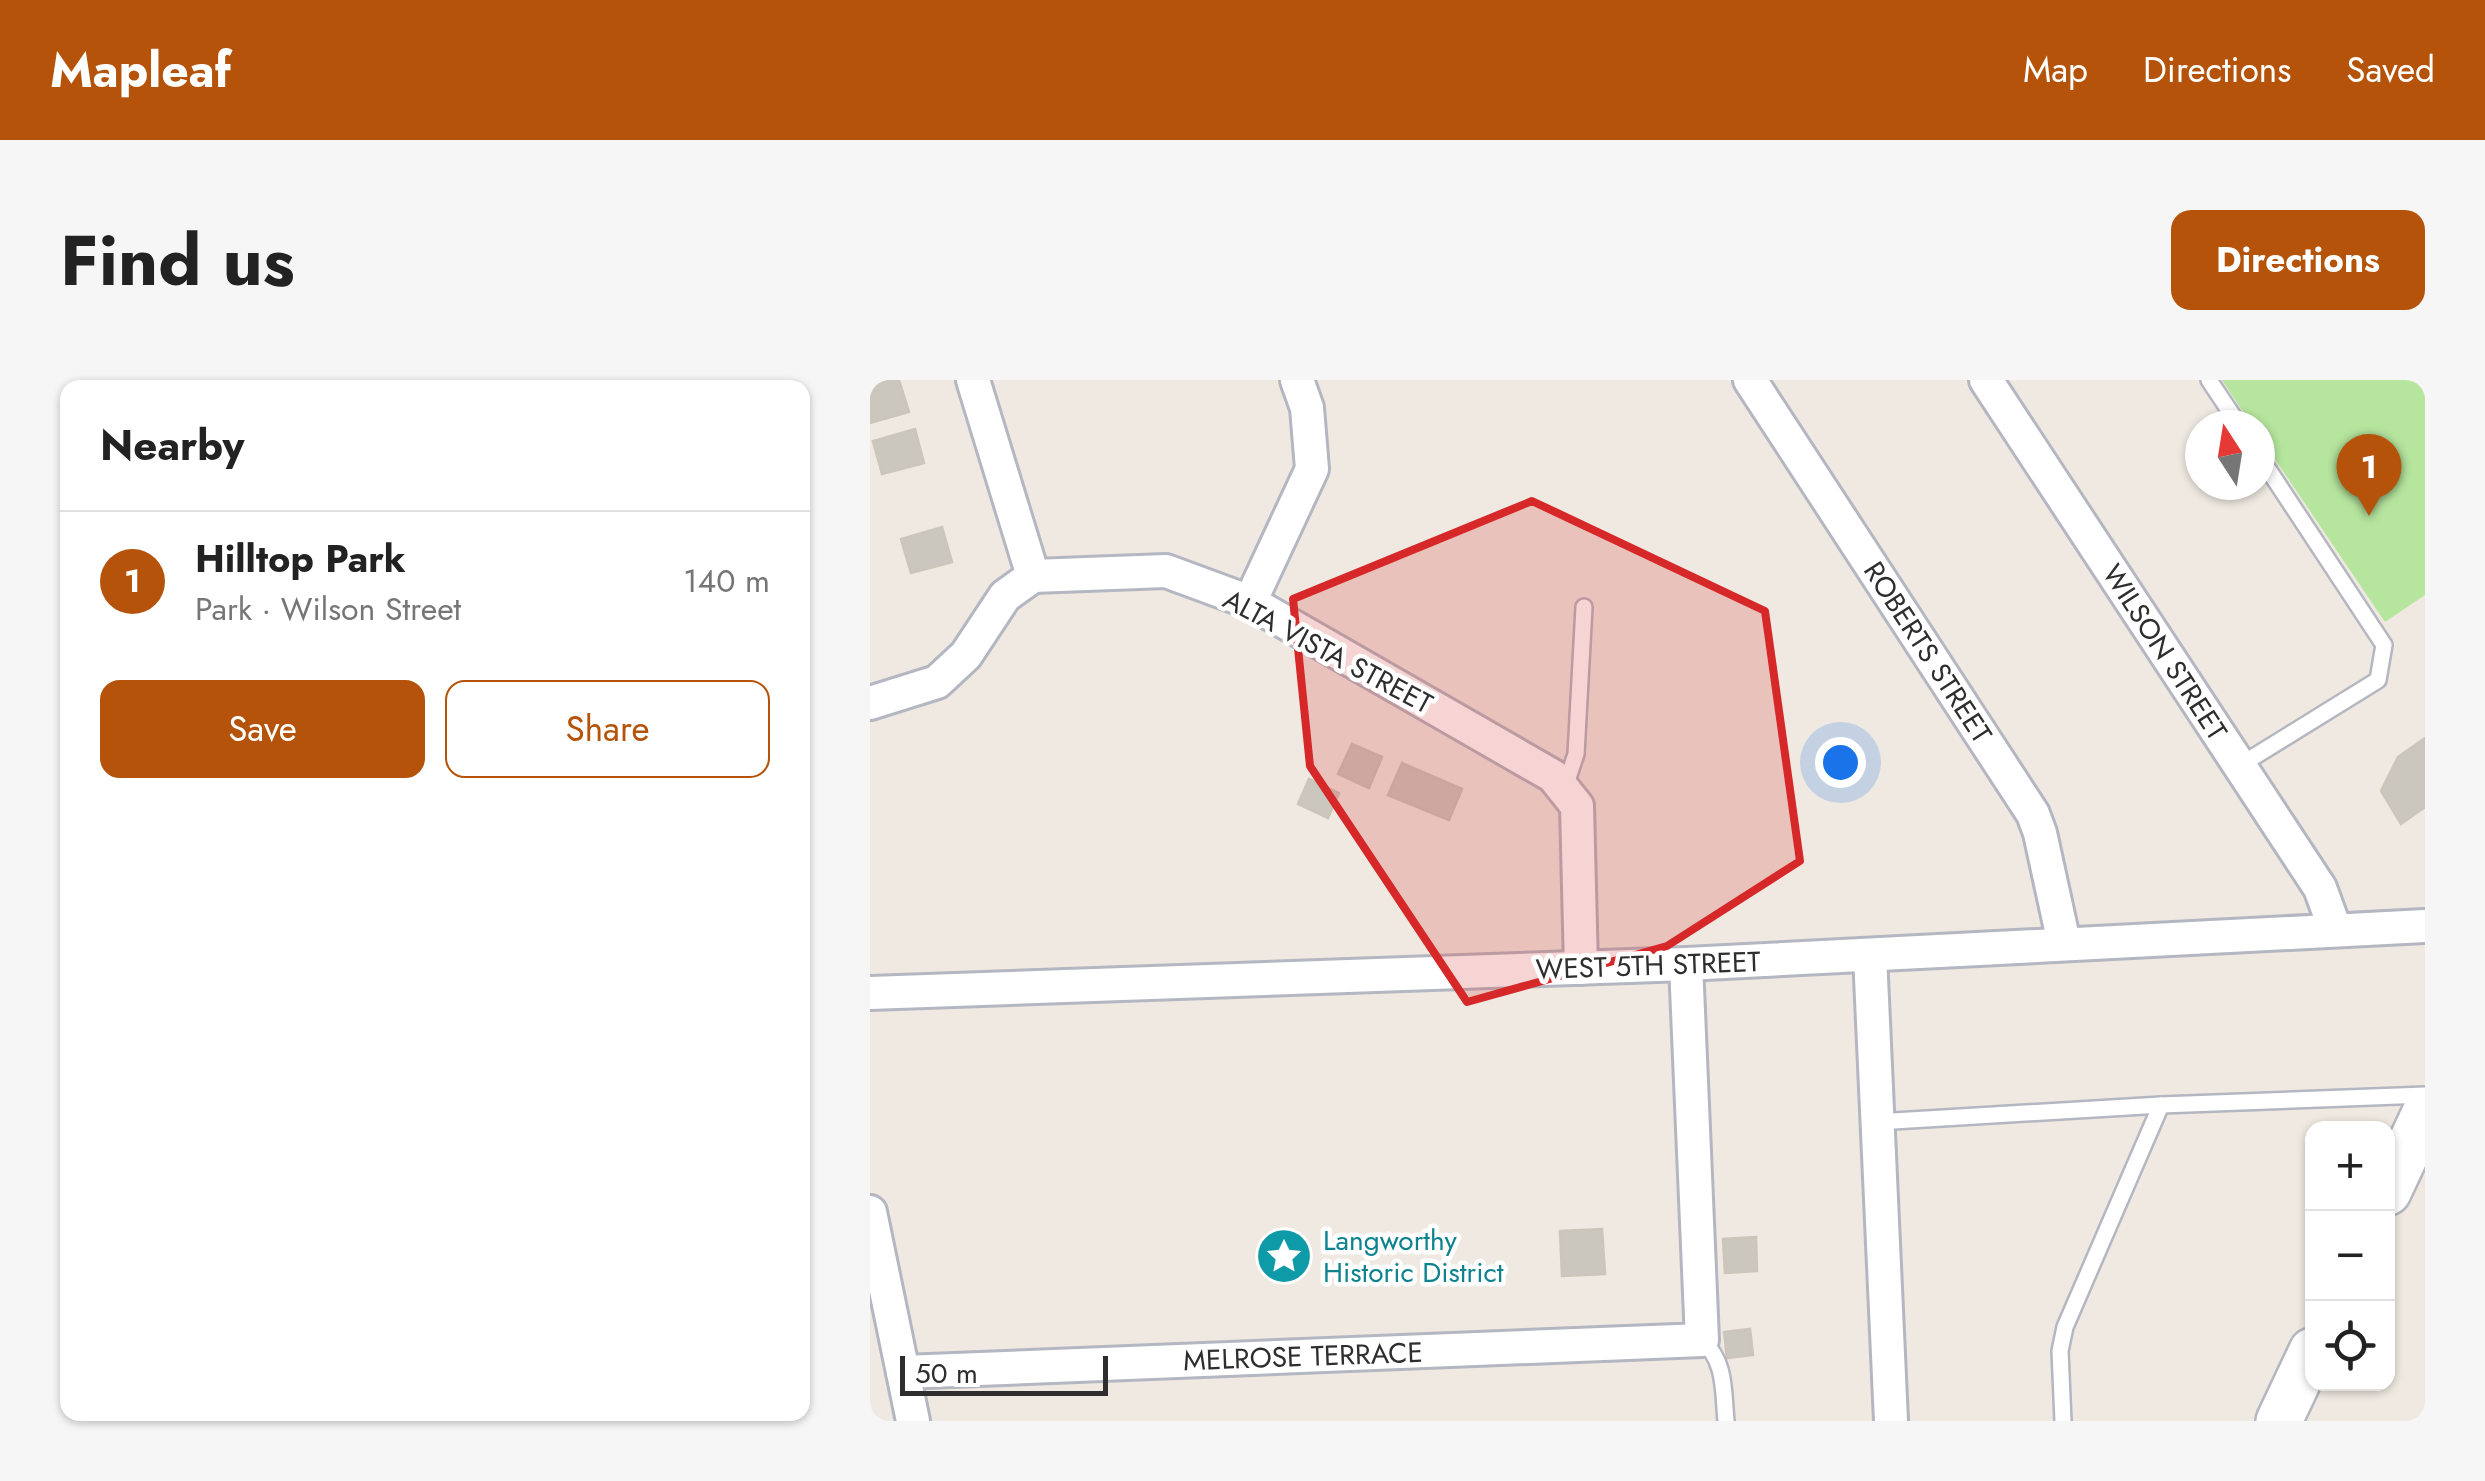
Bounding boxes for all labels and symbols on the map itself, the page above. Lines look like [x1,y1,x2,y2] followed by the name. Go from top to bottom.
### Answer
[2185,410,2275,500] north arrow
[2336,434,2402,516] pin: 1
[1853,553,2002,751] street label: ROBERTS STREET
[2092,556,2237,748] street label: WILSON STREET
[1216,579,1440,724] street label: ALTA VISTA STREET
[1815,737,1866,788] your location
[1535,941,1761,990] street label: WEST 5TH STREET
[1323,1220,1504,1293] place label: Langworthy Historic District
[1254,1226,1314,1286] place icon: Langworthy Historic District
[1183,1332,1423,1381] street label: MELROSE TERRACE
[900,1351,1108,1396] scale bar

